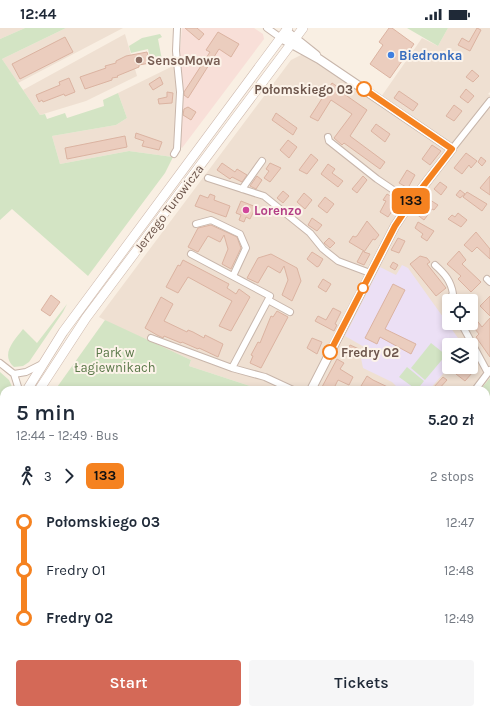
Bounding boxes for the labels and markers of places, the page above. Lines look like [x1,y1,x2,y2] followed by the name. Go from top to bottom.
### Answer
[399,48,462,63] place label: Biedronka
[386,50,396,60] marker: Biedronka
[147,53,221,68] place label: SensoMowa
[134,55,144,65] marker: SensoMowa
[356,81,372,97] marker: Połomskiego 03
[254,82,353,97] place label: Połomskiego 03
[254,203,302,218] place label: Lorenzo
[241,205,251,215] marker: Lorenzo
[357,282,369,294] unlabelled marker
[322,344,338,360] marker: Fredry 02
[341,345,399,360] place label: Fredry 02

